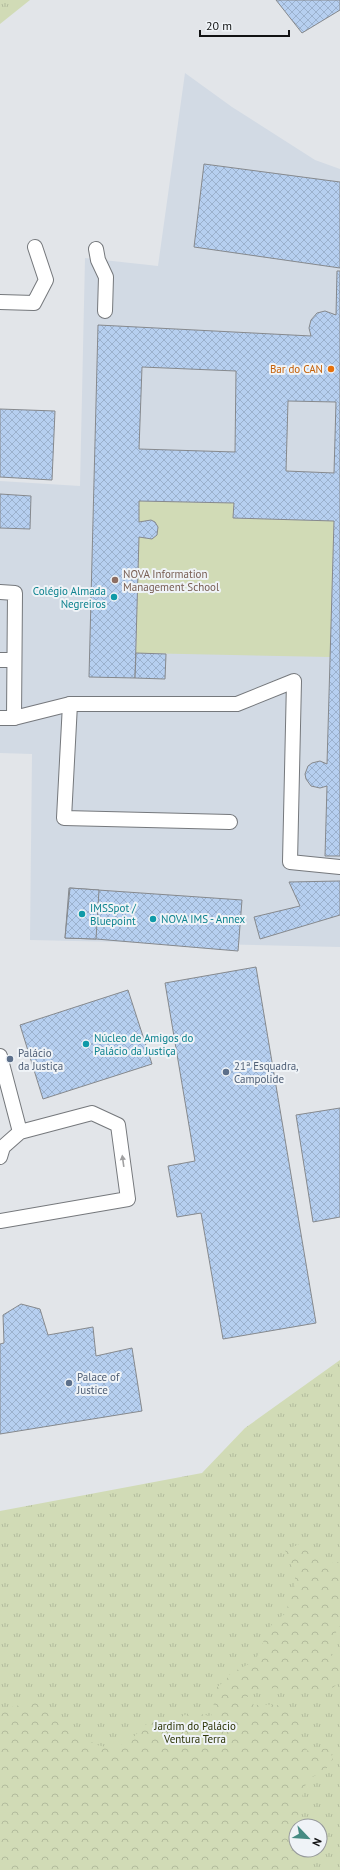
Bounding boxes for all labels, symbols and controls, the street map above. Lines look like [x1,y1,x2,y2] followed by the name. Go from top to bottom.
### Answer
[200,12,289,38] scale bar
[206,18,232,33] text: 20 m
[270,362,323,376] place label: Bar do CAN
[326,364,336,374] marker: Bar do CAN
[123,567,220,594] place label: NOVA Information Management School
[110,575,120,585] marker: NOVA Information Management School
[33,584,106,611] place label: Colégio Almada Negreiros
[109,592,119,602] marker: Colégio Almada Negreiros
[90,901,137,928] place label: IMSSpot / Bluepoint
[77,909,87,919] marker: IMSSpot / Bluepoint
[161,912,246,926] place label: NOVA IMS - Annex
[148,914,158,924] marker: NOVA IMS - Annex
[94,1031,193,1058] place label: Núcleo de Amigos do Palácio da Justiça
[81,1039,91,1049] marker: Núcleo de Amigos do Palácio da Justiça
[18,1046,63,1073] place label: Palácio da Justiça
[5,1054,15,1064] marker: Palácio da Justiça
[234,1059,299,1086] place label: 21ª Esquadra, Campolide
[221,1067,231,1077] marker: 21ª Esquadra, Campolide
[120,1155,126,1167] one-way arrow
[76,1370,120,1397] place label: Palace of Justice
[64,1378,74,1388] marker: Palace of Justice
[153,1719,236,1746] park label: Jardim do Palácio Ventura Terra
[288,1818,328,1858] north arrow
[309,1836,325,1848] text: N

